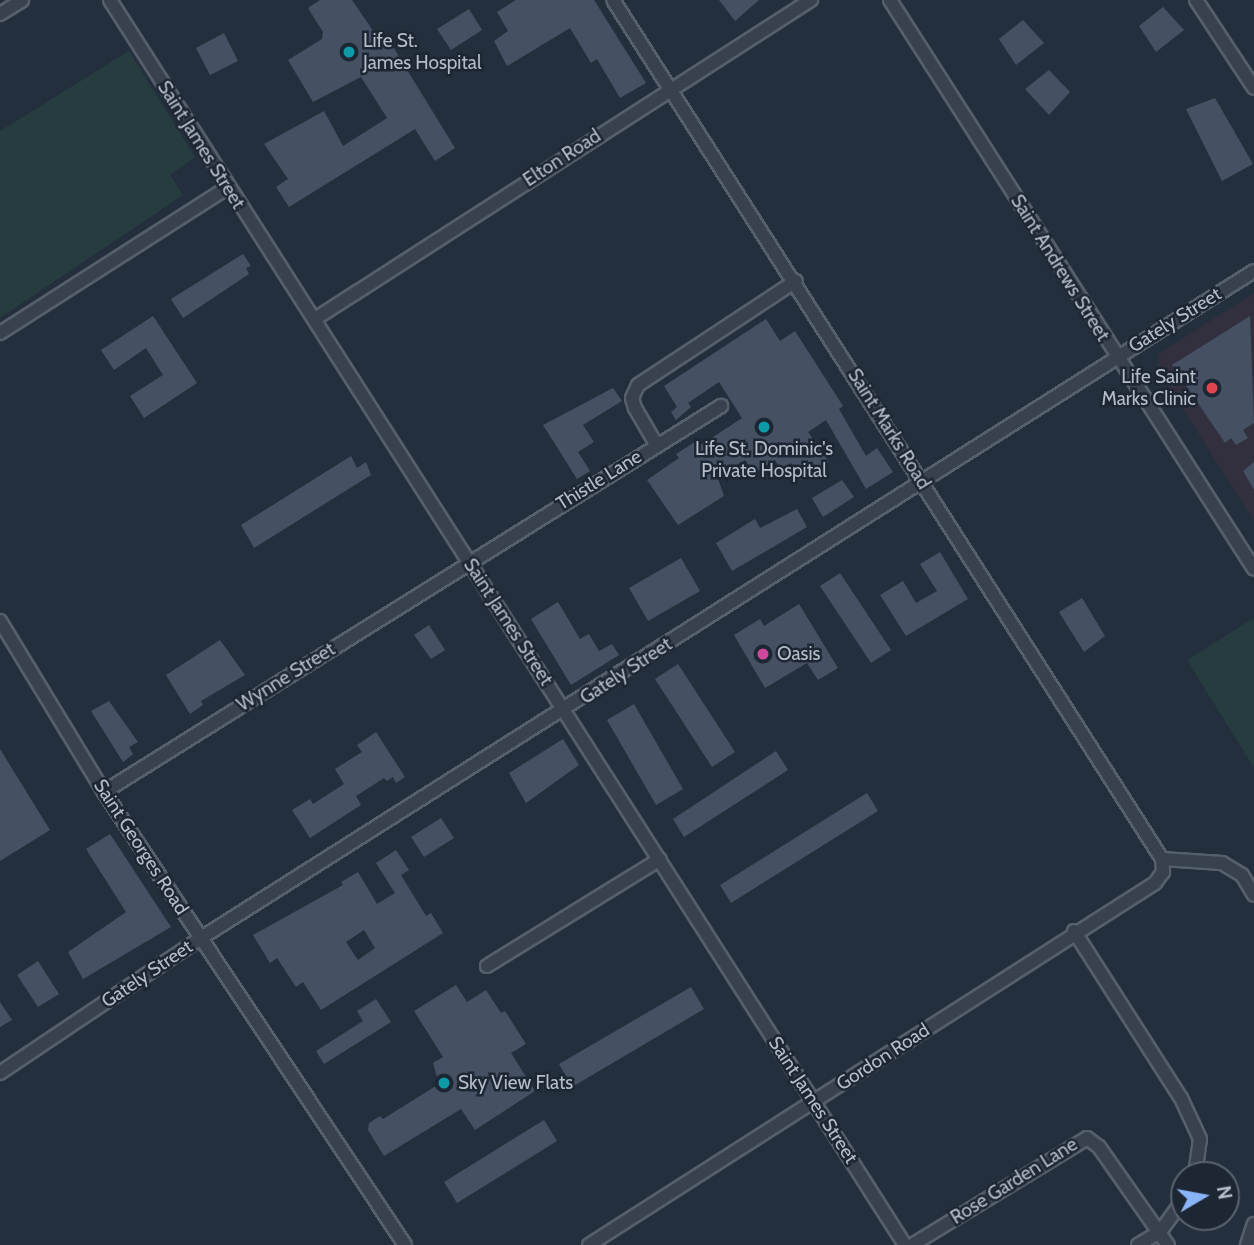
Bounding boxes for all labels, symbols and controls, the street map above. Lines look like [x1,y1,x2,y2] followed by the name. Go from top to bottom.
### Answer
[363,30,481,74] place label: Life St. James Hospital
[341,44,357,60] marker: Life St. James Hospital
[153,77,249,213] street label: Saint James Street
[519,125,605,191] street label: Elton Road
[1006,191,1114,345] street label: Saint Andrews Street
[1125,283,1225,357] street label: Gately Street
[843,365,935,493] street label: Saint Marks Road
[1101,366,1196,410] place label: Life Saint Marks Clinic
[1202,378,1222,398] marker: Life Saint Marks Clinic
[756,419,772,435] marker: Life St. Dominic's Private Hospital
[695,438,833,482] place label: Life St. Dominic's Private Hospital
[552,445,646,515] street label: Thistle Lane
[459,554,557,690] street label: Saint James Street
[576,633,676,709] street label: Gately Street
[233,638,339,716] street label: Wynne Street
[777,643,820,665] place label: Oasis
[755,646,771,662] marker: Oasis
[89,775,193,919] street label: Saint Georges Road
[97,935,197,1013] street label: Gately Street
[832,1019,934,1095] street label: Gordon Road
[764,1032,862,1168] street label: Saint James Street
[458,1072,573,1094] place label: Sky View Flats
[436,1075,452,1091] marker: Sky View Flats
[946,1133,1082,1229] street label: Rose Garden Lane
[1170,1161,1240,1231] north arrow
[1212,1184,1237,1201] text: N

